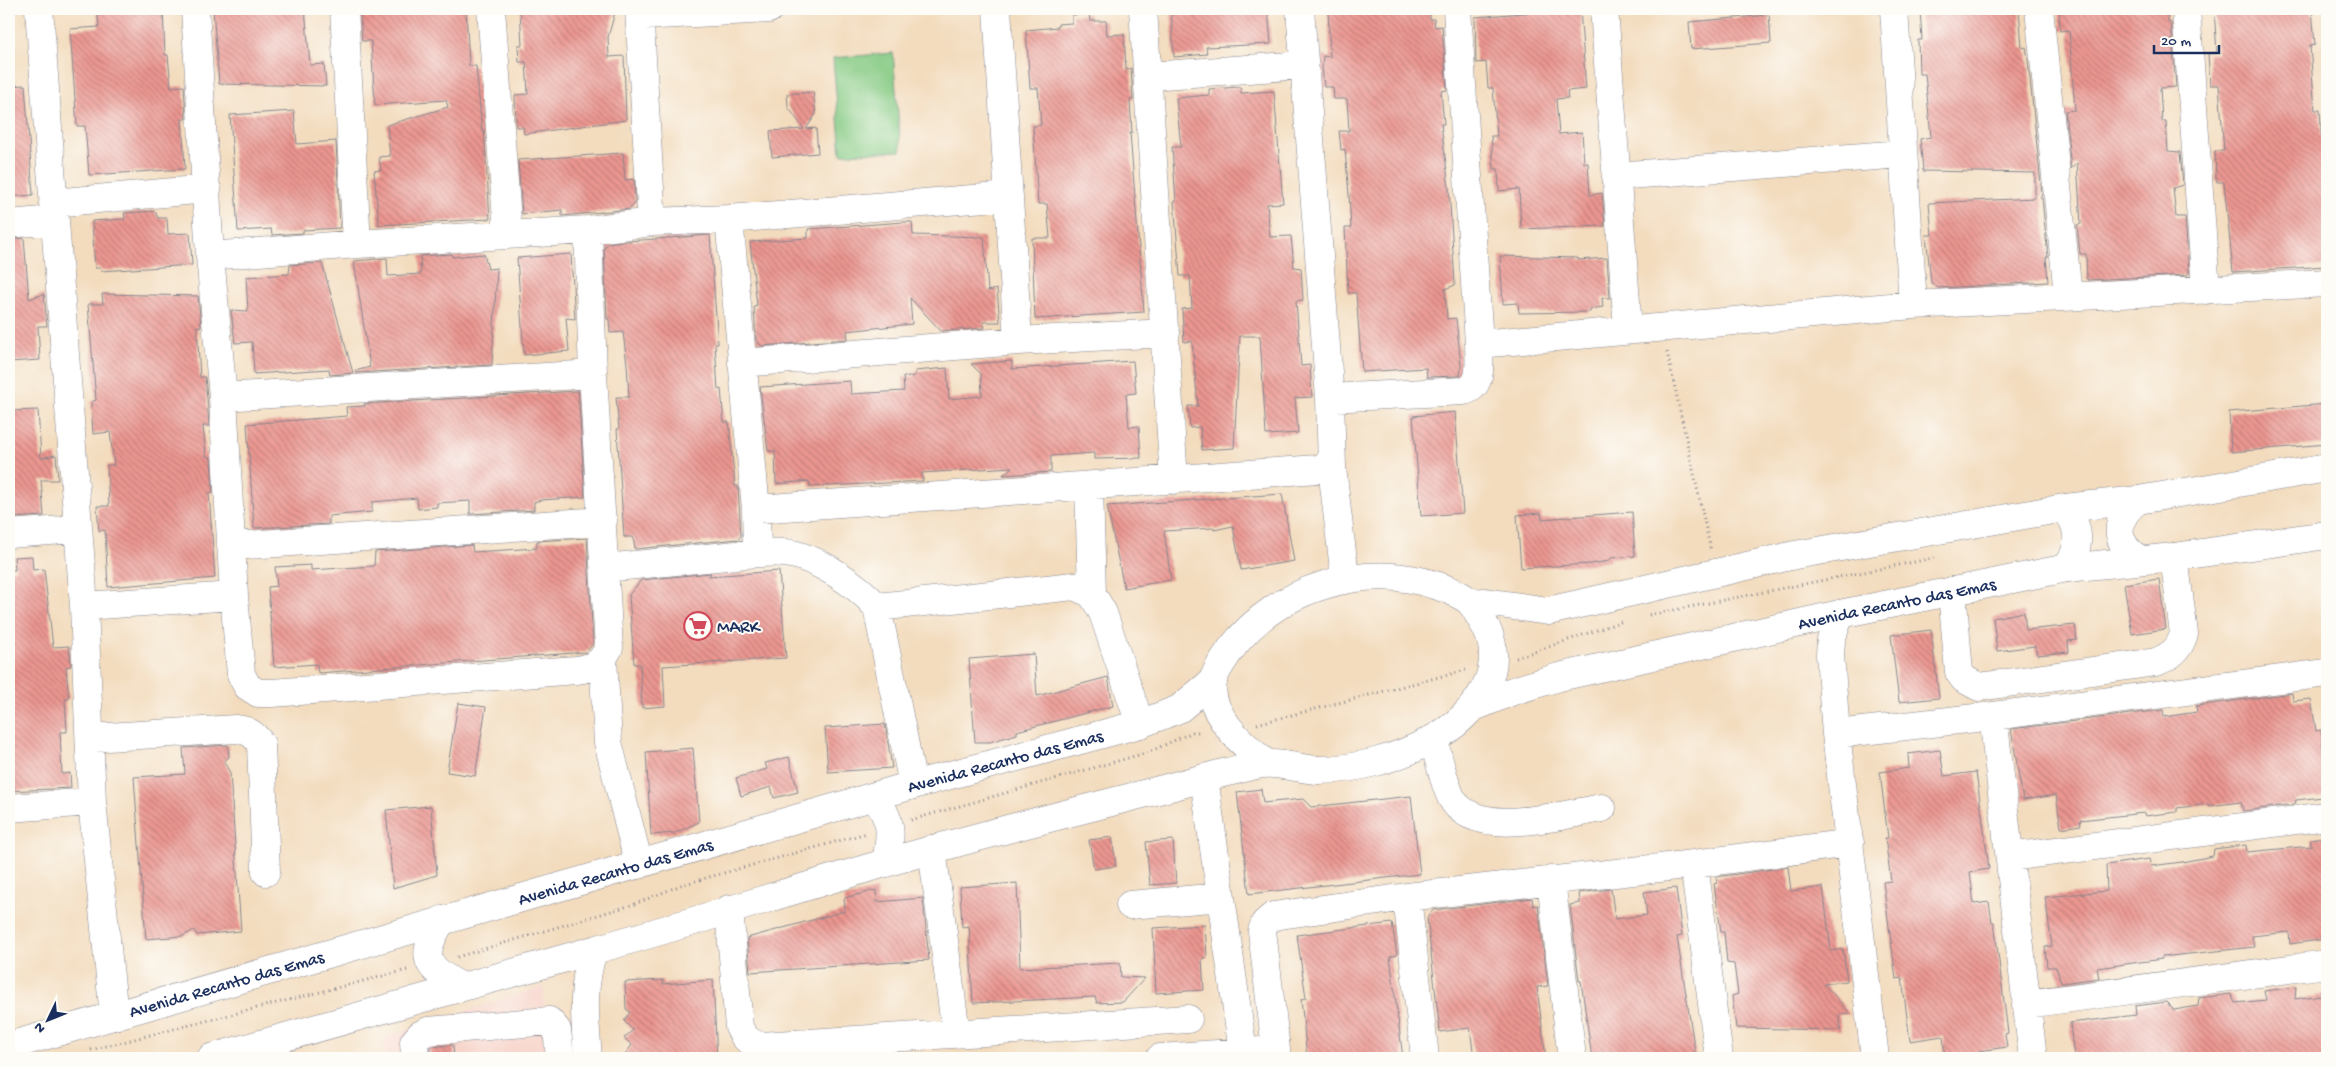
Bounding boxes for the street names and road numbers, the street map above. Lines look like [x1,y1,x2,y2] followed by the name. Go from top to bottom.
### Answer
[1796,574,1999,636] street label: Avenida Recanto das Emas
[905,726,1107,799] street label: Avenida Recanto das Emas
[516,835,717,911] street label: Avenida Recanto das Emas
[127,947,328,1024] street label: Avenida Recanto das Emas

